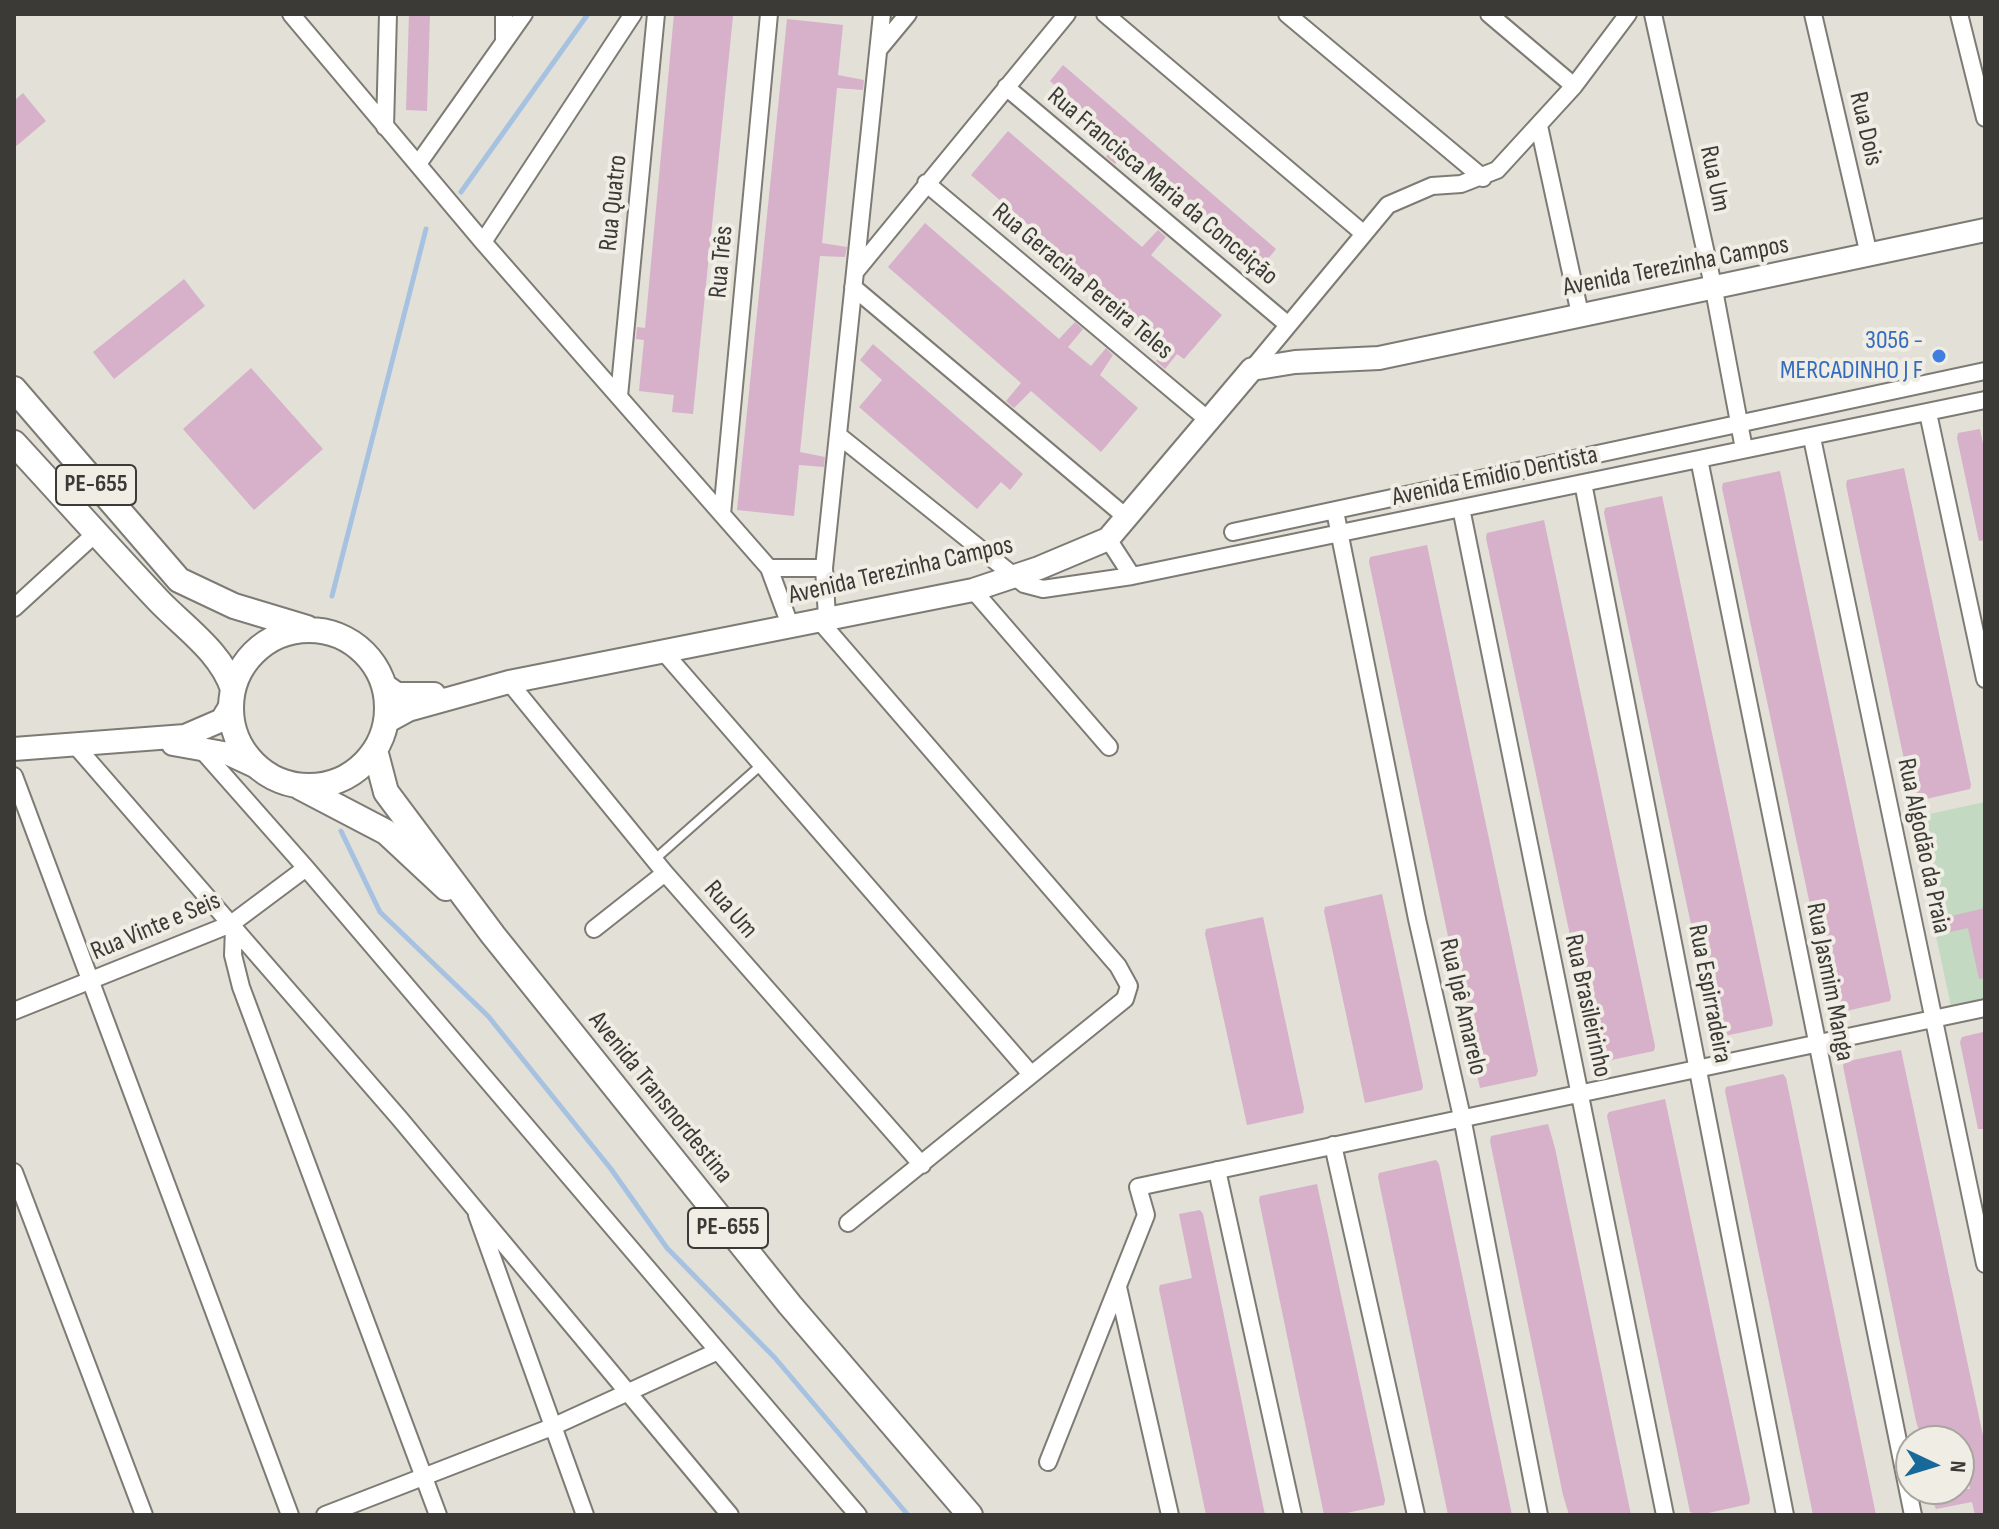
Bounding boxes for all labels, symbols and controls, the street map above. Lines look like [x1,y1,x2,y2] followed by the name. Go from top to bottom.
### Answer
[1040,81,1284,293] street label: Rua Francisca Maria da Conceição
[1841,89,1889,169] street label: Rua Dois
[1692,143,1736,215] street label: Rua Um
[593,153,635,253] street label: Rua Quatro
[985,197,1179,367] street label: Rua Geracina Pereira Teles
[703,225,741,299] street label: Rua Três
[1561,230,1791,304] street label: Avenida Terezinha Campos
[1780,325,1923,386] place label: 3056 - MERCADINHO J F
[1930,347,1948,365] marker: 3056 - MERCADINHO J F
[1389,440,1601,514] street label: Avenida Emidio Dentista
[56,465,136,505] road number: PE-655
[786,530,1016,612] street label: Avenida Terezinha Campos
[1889,756,1957,936] street label: Rua Algodão da Praia
[696,875,764,945] street label: Rua Um
[87,886,225,968] street label: Rua Vinte e Seis
[1798,900,1860,1064] street label: Rua Jasmim Manga
[1680,922,1738,1066] street label: Rua Espirradeira
[1557,932,1617,1080] street label: Rua Brasileirinho
[1431,936,1493,1078] street label: Rua Ipê Amarelo
[581,1006,739,1190] street label: Avenida Transnordestina
[688,1208,768,1248] road number: PE-655
[1895,1425,1975,1505] north arrow
[1944,1460,1971,1473] text: N

